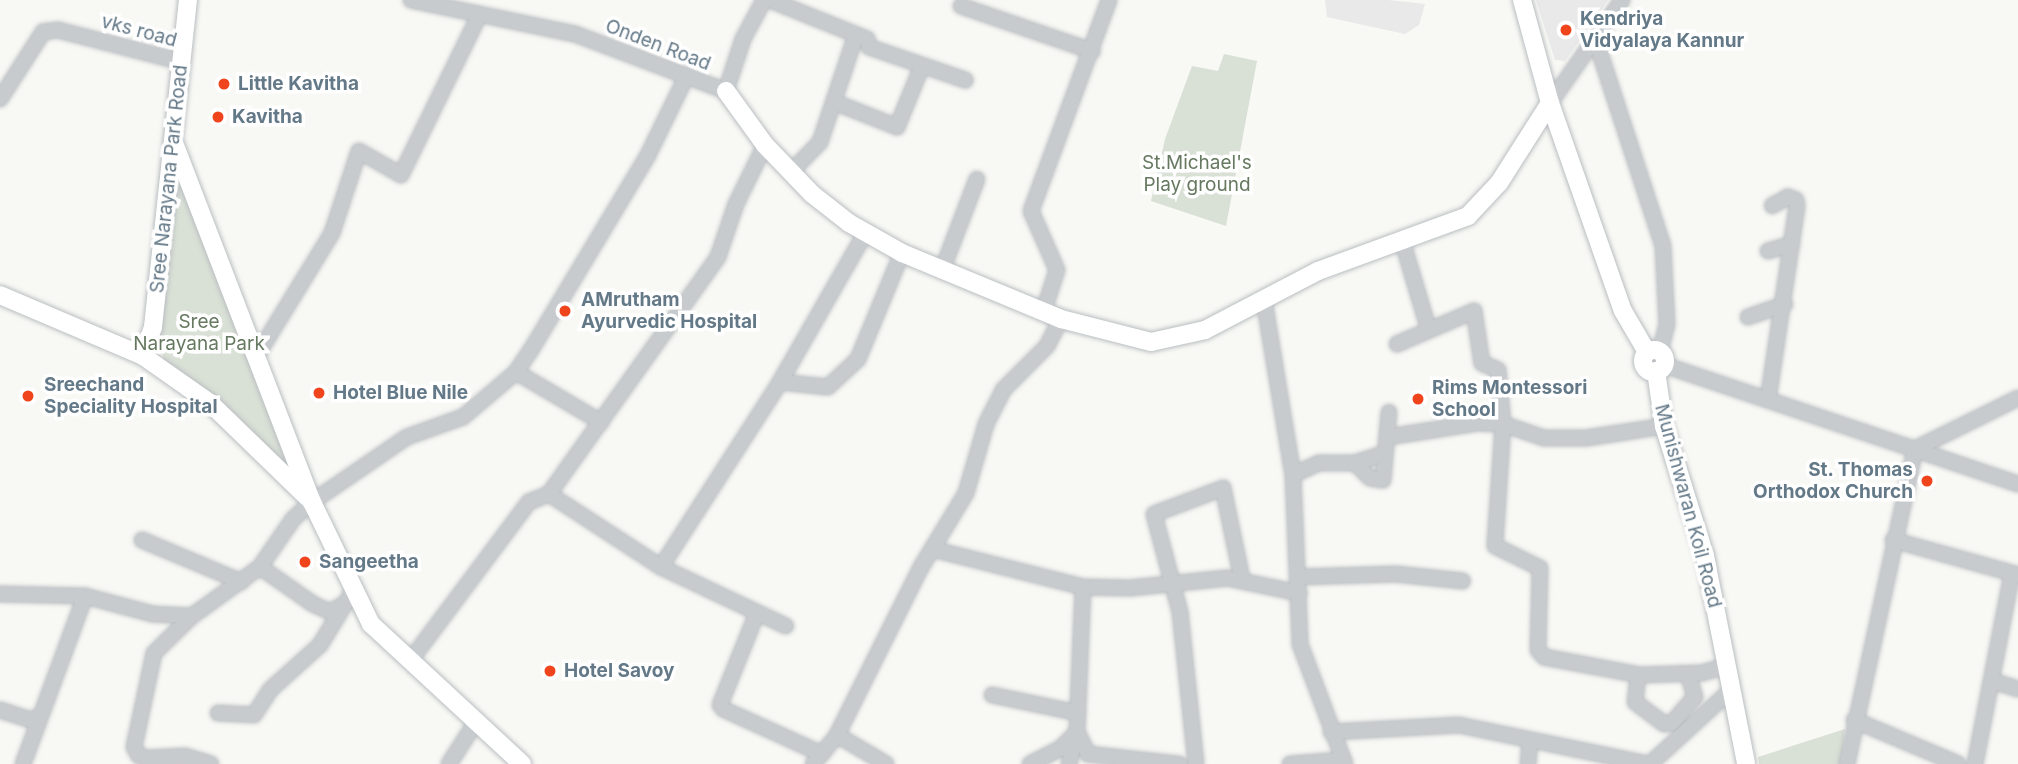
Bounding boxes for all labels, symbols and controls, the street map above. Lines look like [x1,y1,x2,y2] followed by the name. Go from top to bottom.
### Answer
[1580,8,1744,52] place label: Kendriya Vidyalaya Kannur
[99,10,179,52] street label: vks road
[602,14,714,76] street label: Onden Road
[1558,22,1574,38] marker: Kendriya Vidyalaya Kannur
[146,64,192,294] street label: Sree Narayana Park Road
[238,73,359,95] place label: Little Kavitha
[216,76,232,92] marker: Little Kavitha
[232,106,303,128] place label: Kavitha
[210,109,226,125] marker: Kavitha
[1142,152,1252,196] park label: St.Michael's Play ground
[581,289,757,333] place label: AMrutham Ayurvedic Hospital
[555,301,575,321] marker: AMrutham Ayurvedic Hospital
[133,311,265,355] park label: Sree Narayana Park
[44,374,218,418] place label: Sreechand Speciality Hospital
[1432,377,1587,421] place label: Rims Montessori School
[333,382,468,404] place label: Hotel Blue Nile
[311,385,327,401] marker: Hotel Blue Nile
[18,386,38,406] marker: Sreechand Speciality Hospital
[1410,391,1426,407] marker: Rims Montessori School
[1650,402,1726,610] street label: Munishwaran Koil Road
[1753,459,1913,503] place label: St. Thomas Orthodox Church
[1919,473,1935,489] marker: St. Thomas Orthodox Church
[319,551,419,573] place label: Sangeetha
[297,554,313,570] marker: Sangeetha
[564,660,675,682] place label: Hotel Savoy
[542,663,558,679] marker: Hotel Savoy

